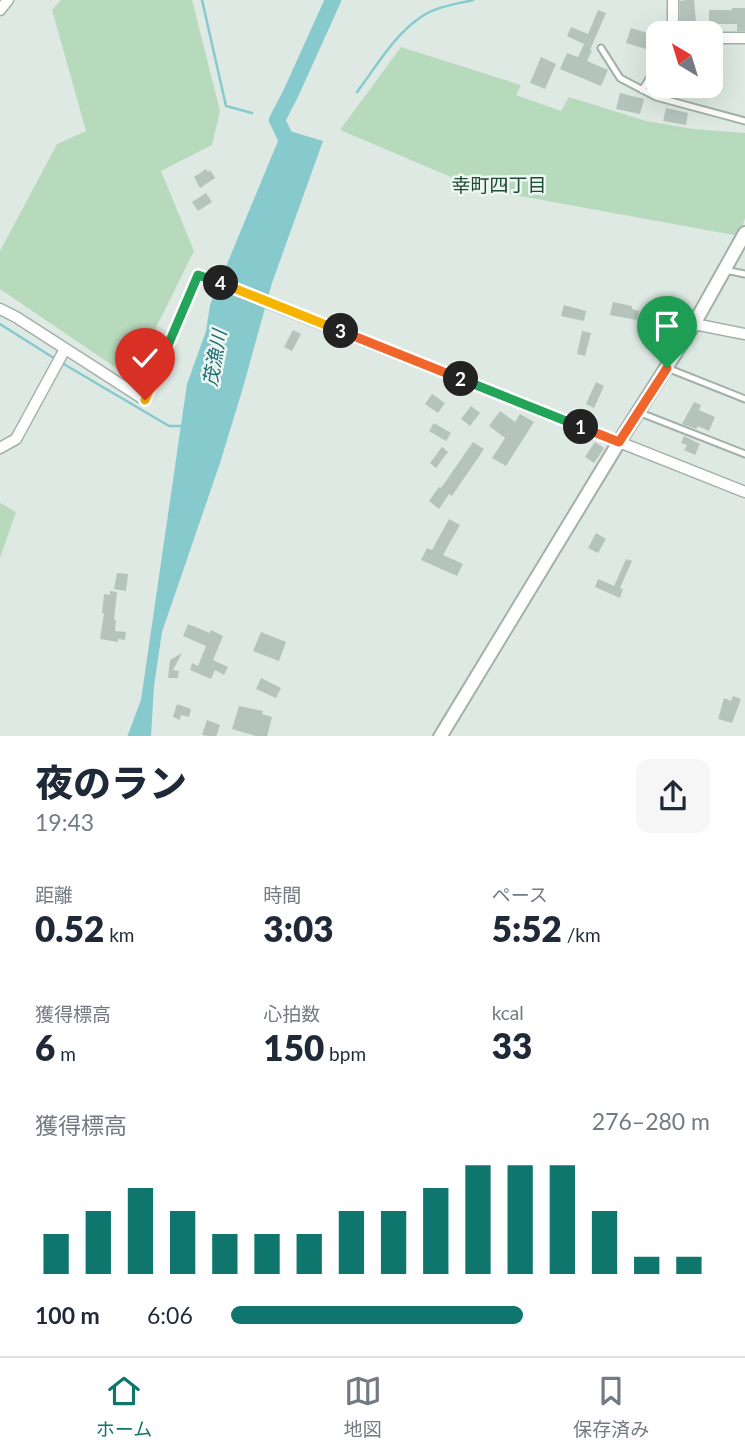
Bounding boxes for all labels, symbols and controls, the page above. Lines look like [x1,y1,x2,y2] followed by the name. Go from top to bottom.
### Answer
[646,21,723,98] north arrow
[646,21,723,98] map controls
[451,173,547,196] district label: 幸町四丁目
[204,266,238,300] pin: 4
[215,271,226,294] text: 4
[637,296,697,368] pin
[648,307,686,345] icon: arrive
[324,314,358,348] pin: 3
[335,319,346,342] text: 3
[198,326,231,388] water label: 茂漁川
[115,328,175,400] pin
[126,339,164,377] icon: check
[444,362,478,396] pin: 2
[455,367,466,390] text: 2
[564,410,598,444] pin: 1
[575,415,586,438] text: 1
[35,759,187,805] text: 夜のラン
[636,759,710,833] button: share
[35,808,94,836] text: 19:43
[35,883,73,906] text: 距離
[263,883,301,906] text: 時間
[492,883,548,906] text: ペース
[35,907,104,949] text: 0.52
[263,907,334,949] text: 3:03
[492,907,562,949] text: 5:52
[104,923,134,946] text: km
[562,923,601,946] text: /km
[492,1001,524,1024] text: kcal
[35,1002,111,1025] text: 獲得標高
[263,1002,320,1025] text: 心拍数
[492,1024,532,1066] text: 33
[35,1026,55,1068] text: 6
[263,1026,324,1068] text: 150
[55,1042,76,1065] text: m
[324,1042,366,1065] text: bpm
[592,1107,710,1135] text: 276–280 m
[35,1111,127,1139] text: 獲得標高
[35,1301,100,1329] text: 100 m
[147,1301,193,1329] text: 6:06
[96,1372,152,1441] tab: ホーム
[344,1372,382,1441] tab: 地図
[573,1372,649,1441] tab: 保存済み

